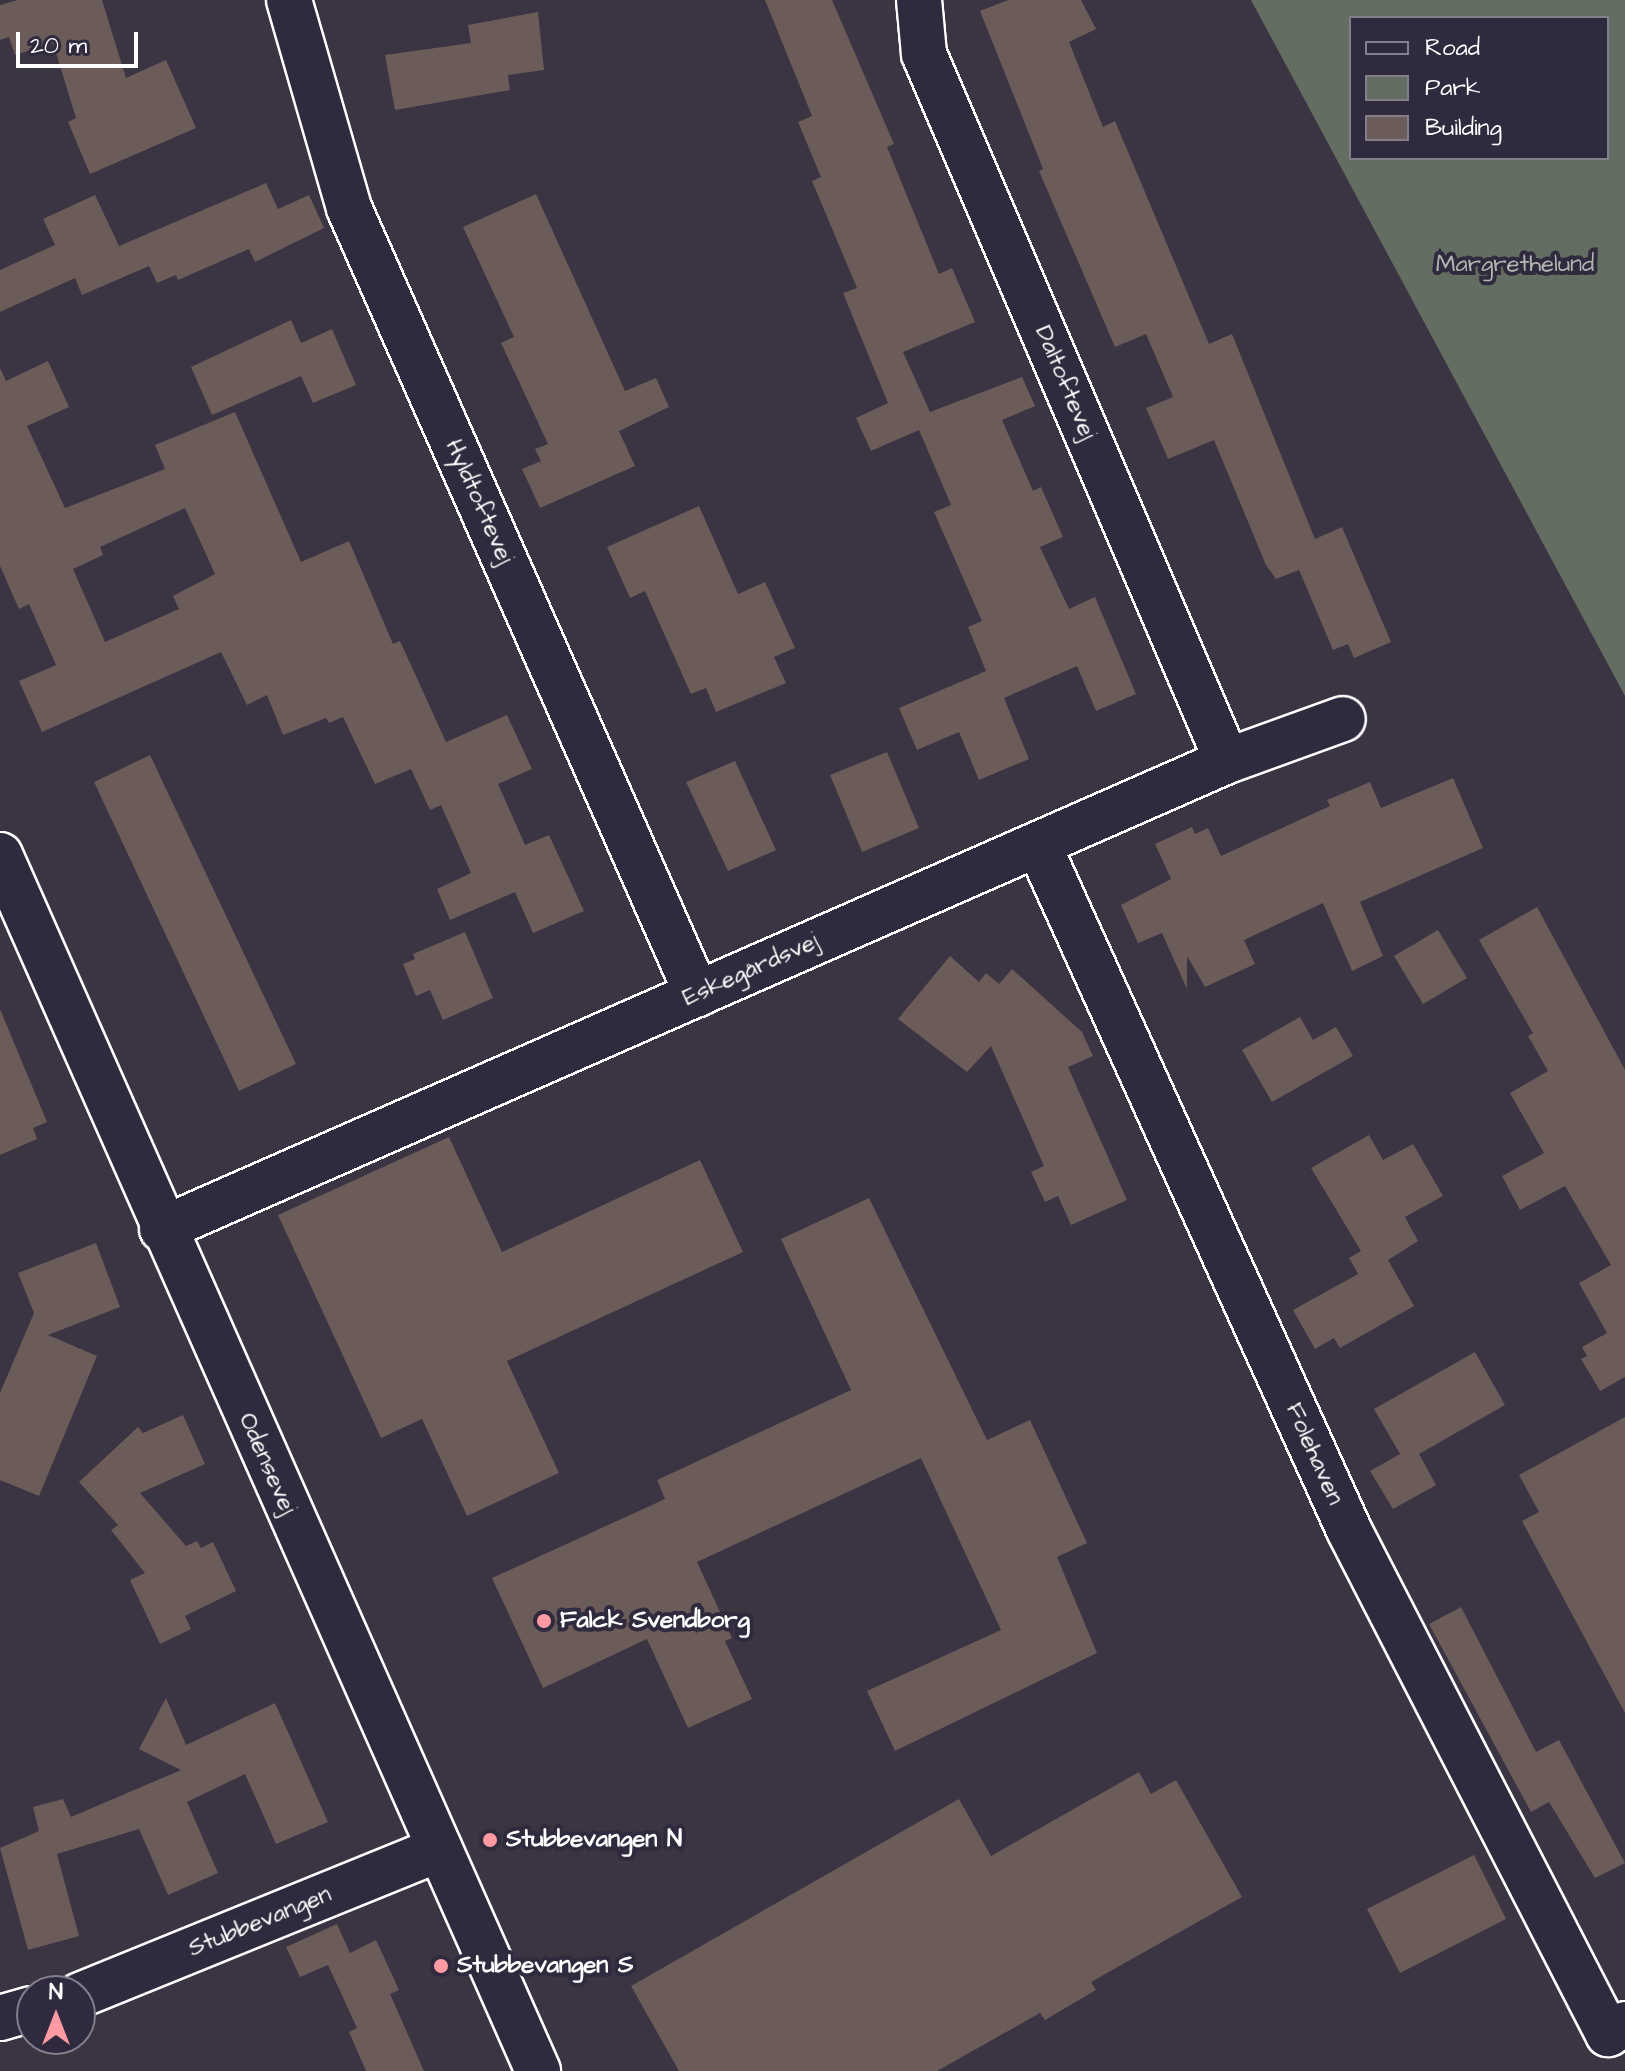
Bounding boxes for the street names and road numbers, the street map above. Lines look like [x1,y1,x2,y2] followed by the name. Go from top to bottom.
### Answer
[1028,322,1102,444] street label: Daltoftevej
[439,435,519,569] street label: Hyldtoftevej
[679,927,823,1013] street label: Eskegårdsvej
[1279,1399,1349,1509] street label: Folehaven
[232,1409,302,1519] street label: Odensevej
[184,1880,336,1964] street label: Stubbevangen

